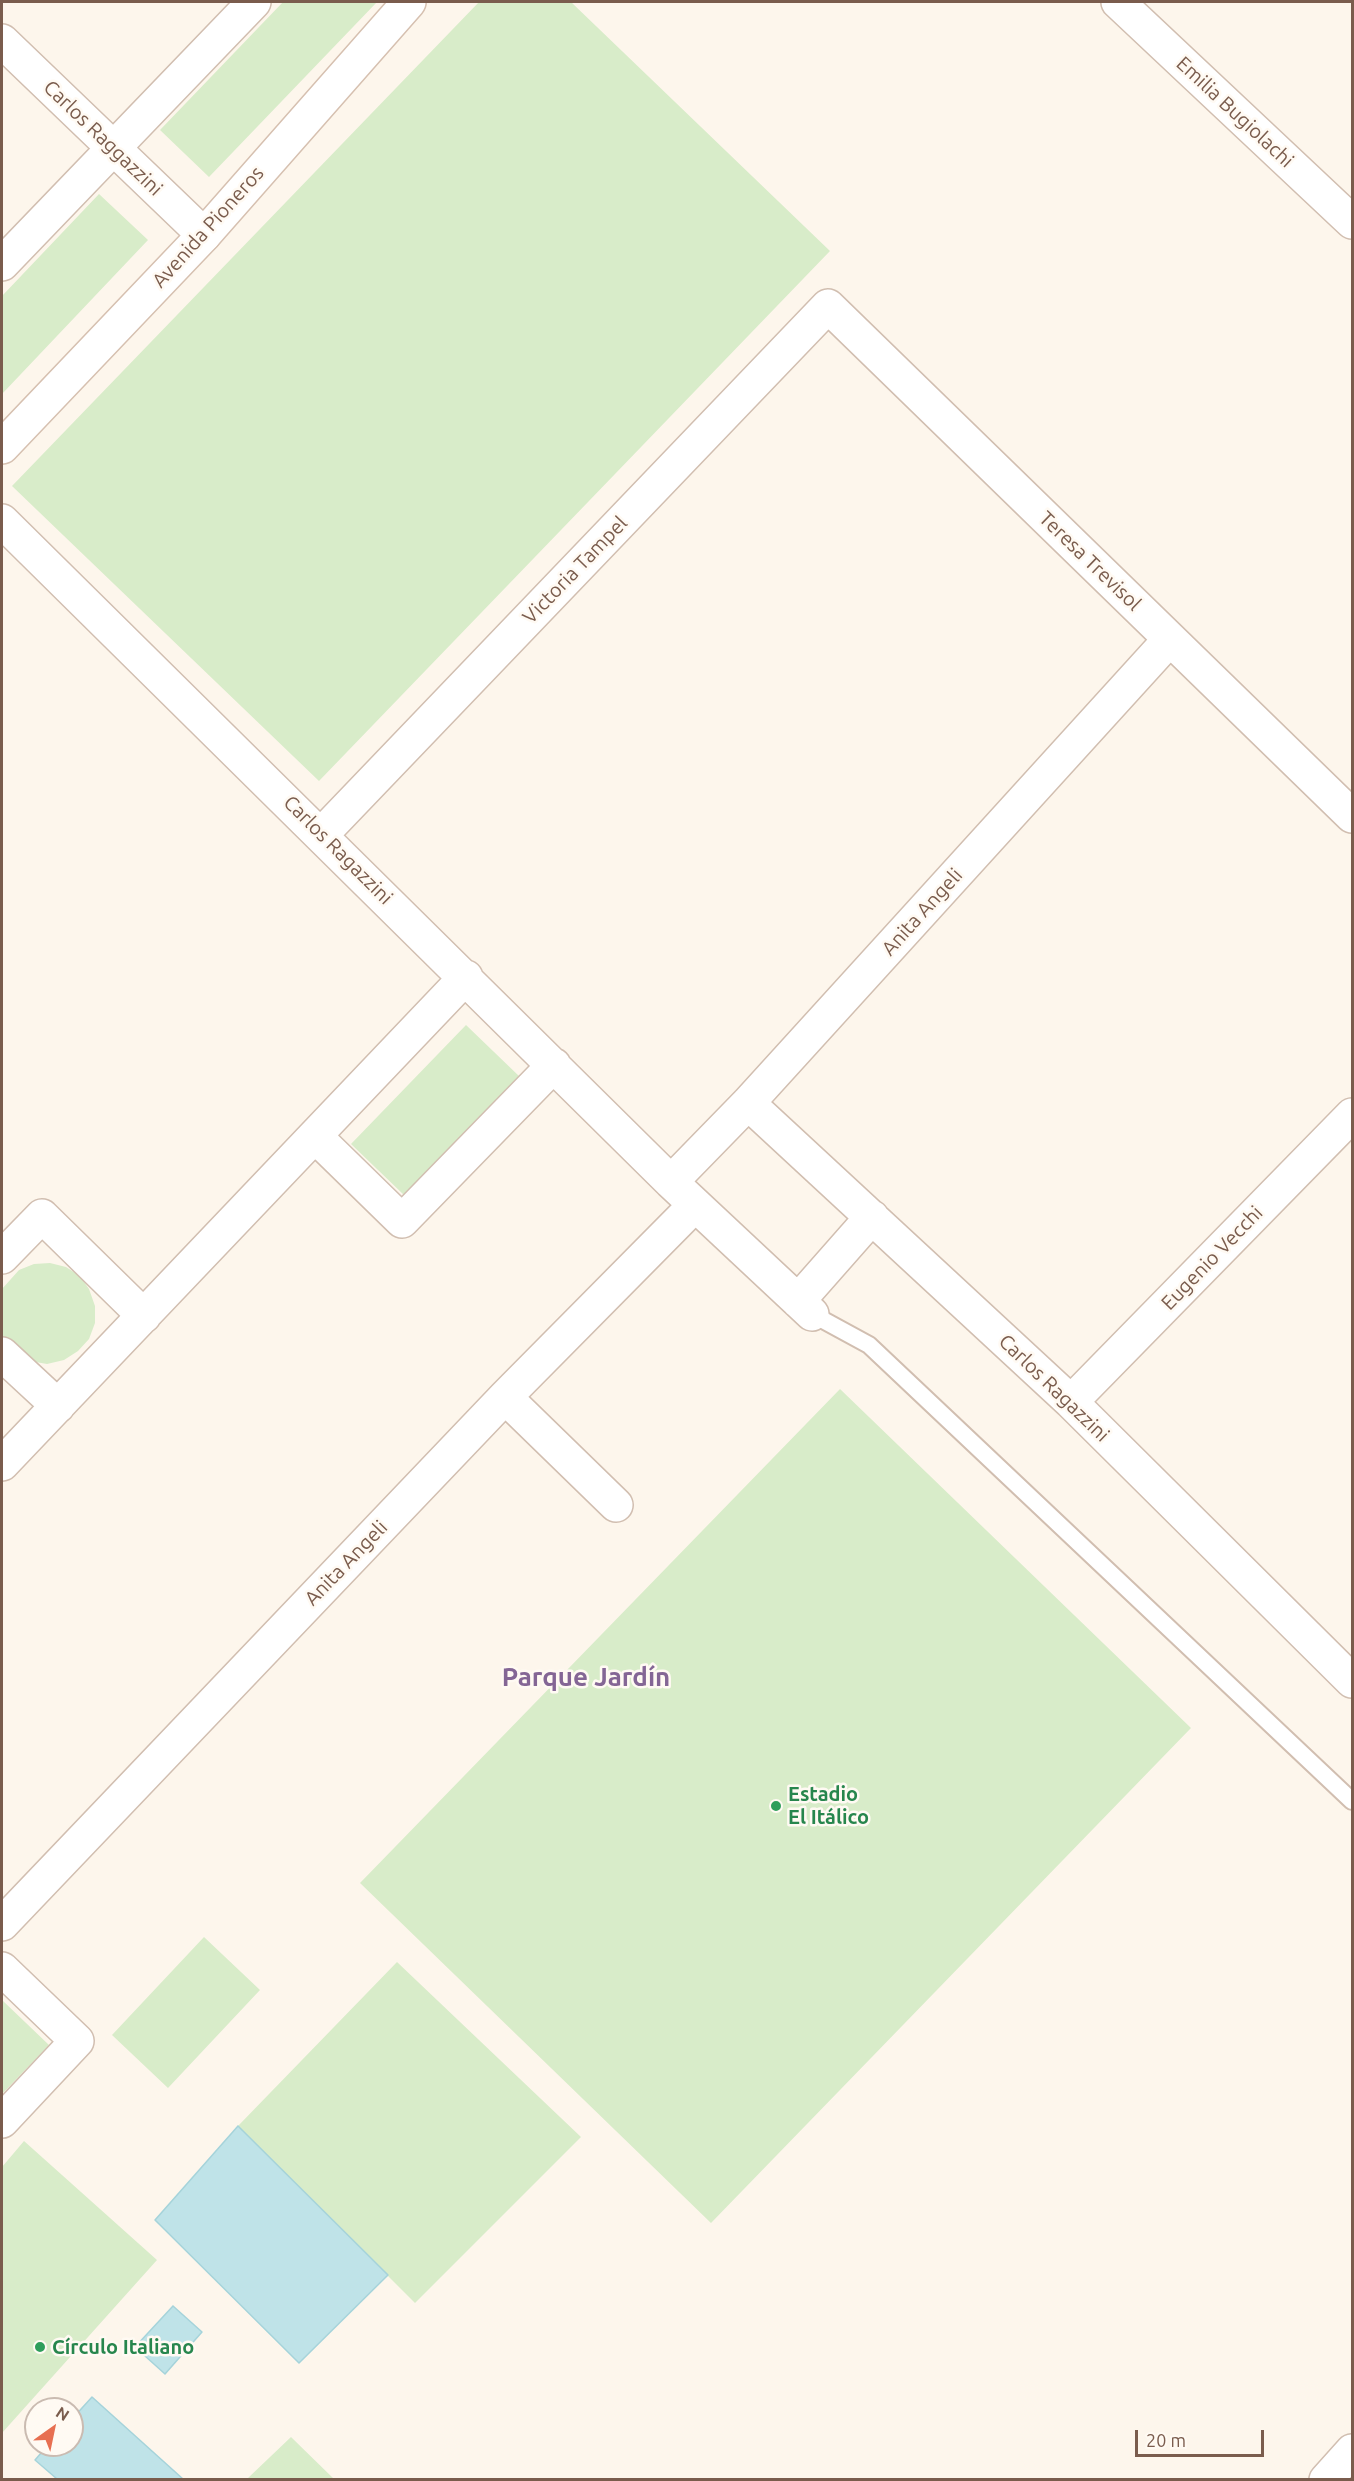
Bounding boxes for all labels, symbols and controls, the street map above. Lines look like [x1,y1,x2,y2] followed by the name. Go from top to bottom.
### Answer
[1171,52,1299,172] street label: Emilia Bugiolachi
[39,75,167,201] street label: Carlos Raggazzini
[147,161,269,293] street label: Avenida Pioneros
[1034,506,1146,616] street label: Teresa Trevisol
[518,511,632,629] street label: Victoria Tampel
[278,790,398,910] street label: Carlos Ragazzini
[877,863,967,961] street label: Anita Angeli
[1156,1201,1268,1315] street label: Eugenio Vecchi
[994,1329,1114,1447] street label: Carlos Ragazzini
[300,1515,392,1611] street label: Anita Angeli
[502,1661,670,1693] district label: Parque Jardín
[788,1782,869,1829] place label: Estadio El Itálico
[769,1799,783,1813] marker: Estadio El Itálico
[52,2335,194,2359] place label: Círculo Italiano
[33,2340,47,2354] marker: Círculo Italiano
[24,2397,84,2457] north arrow
[53,2403,73,2424] text: N
[1138,2418,1267,2456] scale bar
[1146,2430,1186,2450] text: 20 m

